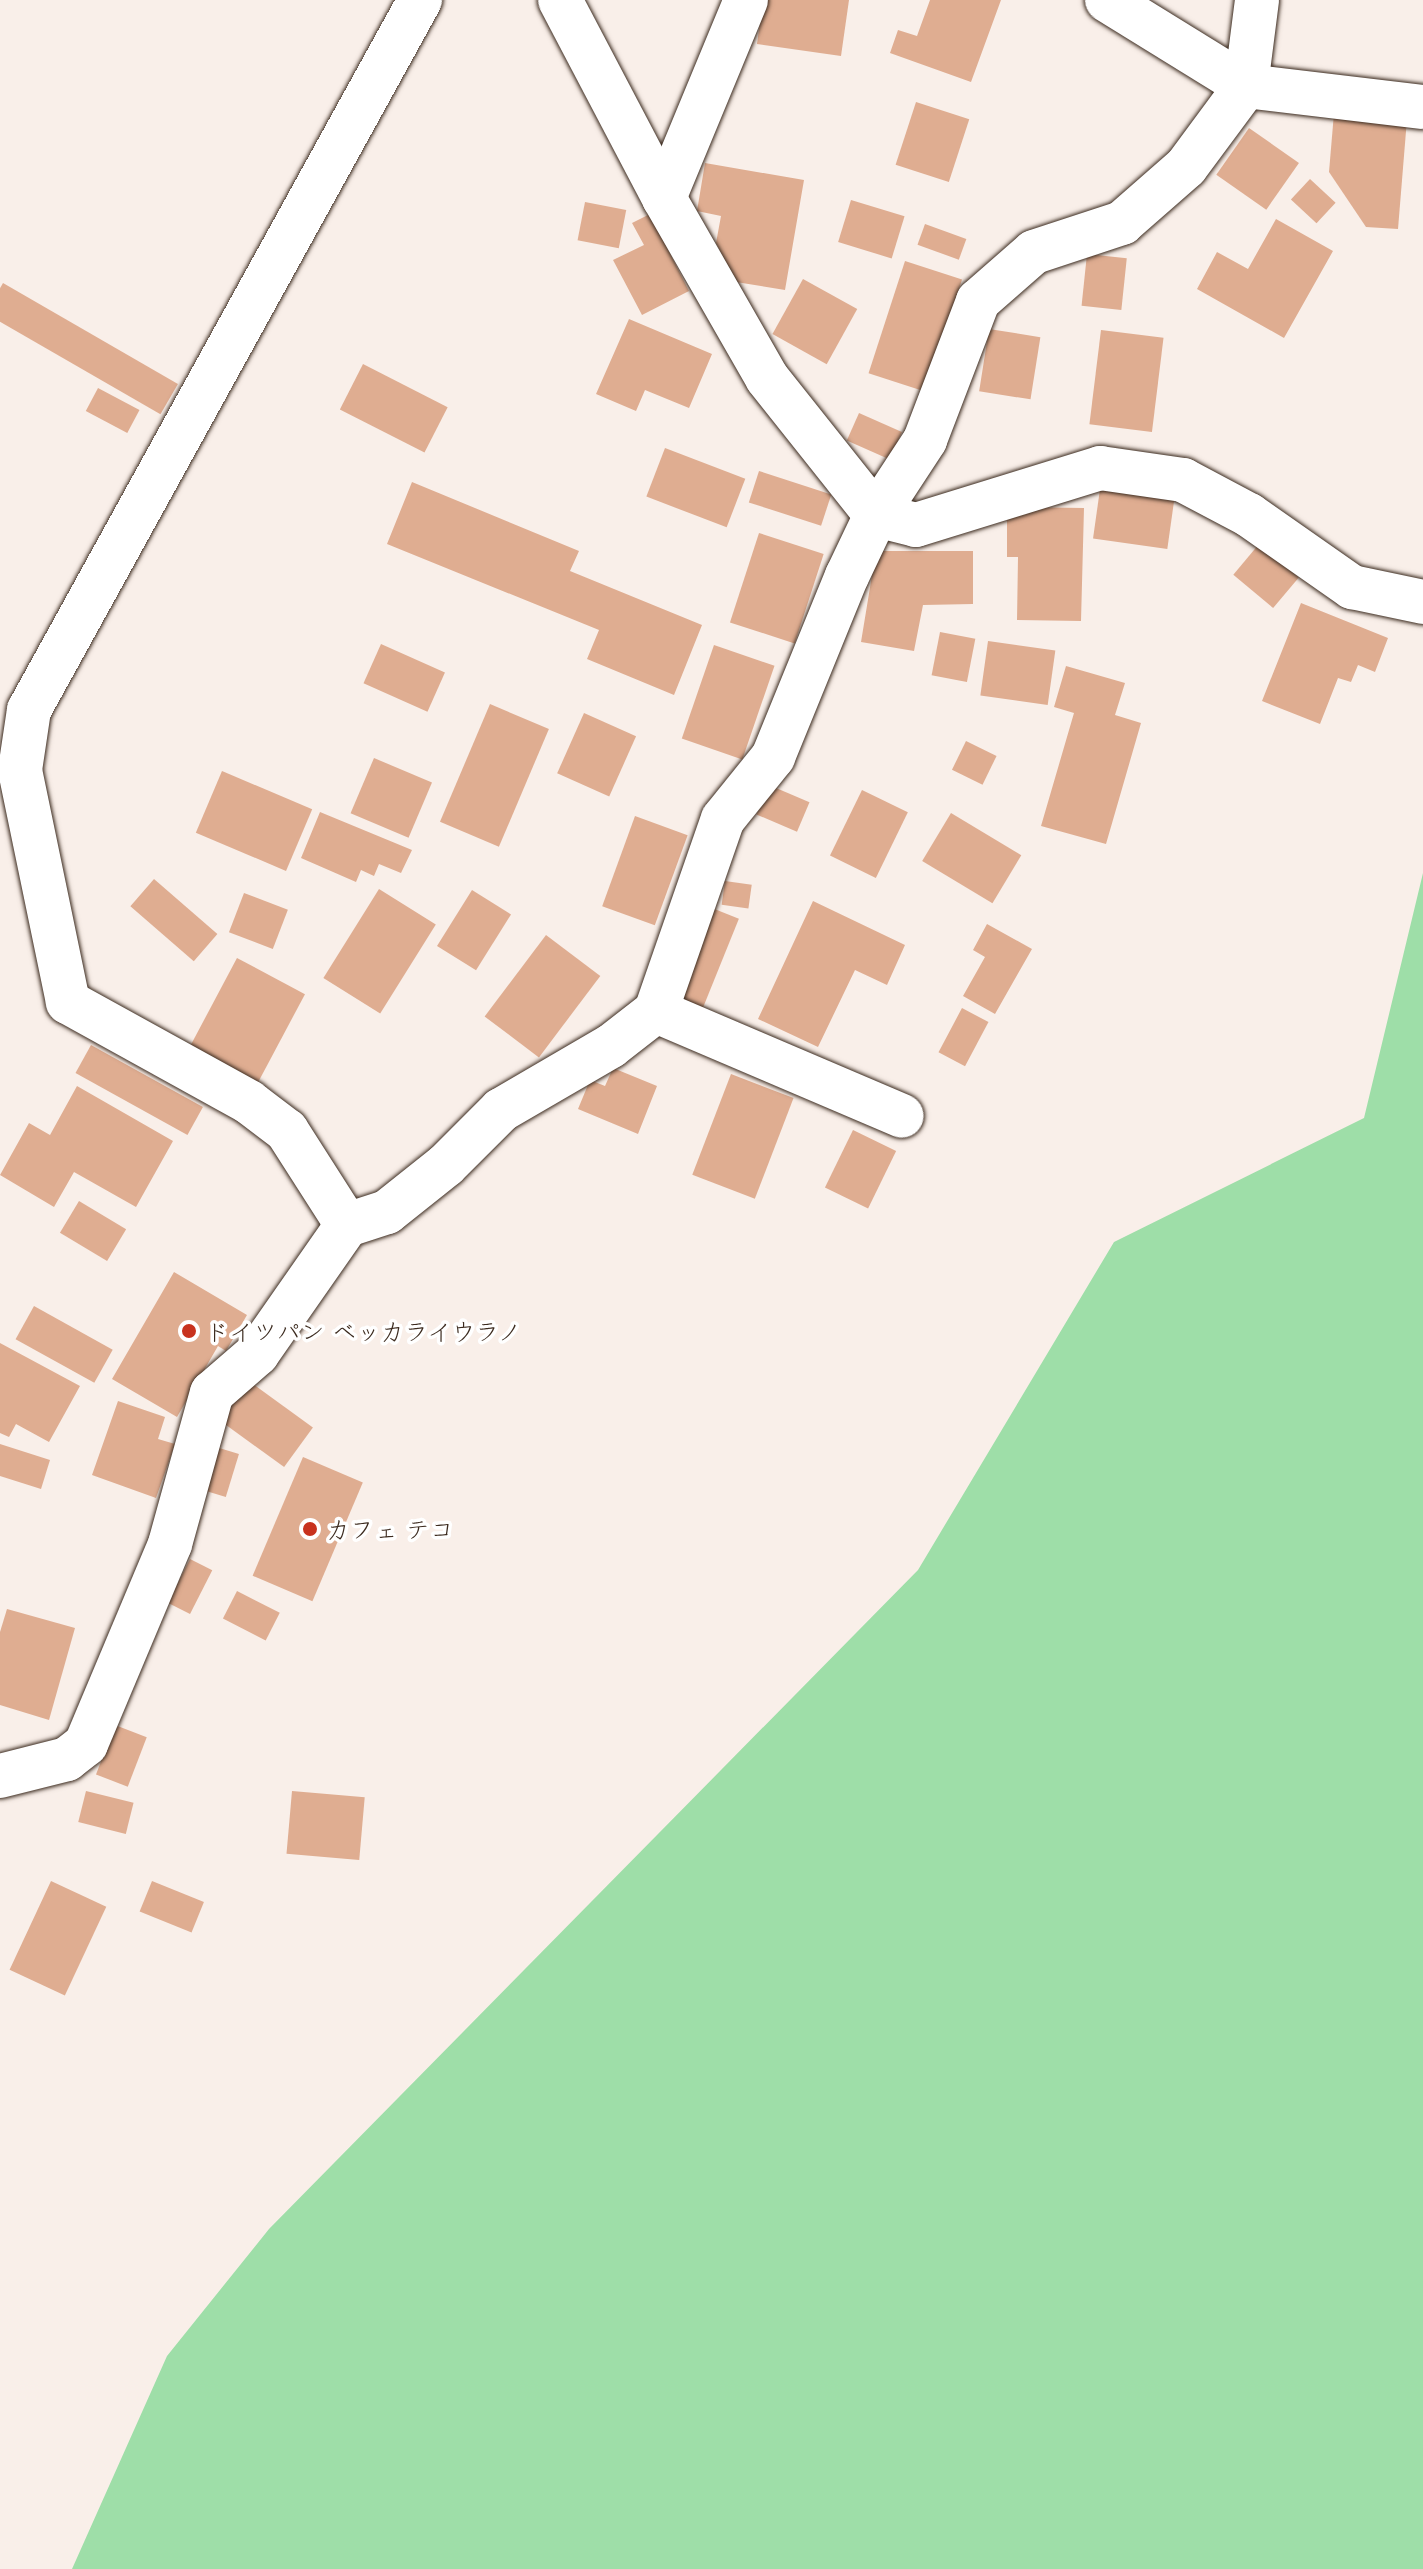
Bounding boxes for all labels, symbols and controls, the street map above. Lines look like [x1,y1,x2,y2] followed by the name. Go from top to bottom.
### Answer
[205,1317,525,1345] place label: ドイツパン ベッカライウラノ
[180,1322,198,1340] marker: ドイツパン ベッカライウラノ
[326,1515,454,1543] place label: カフェ テコ
[301,1520,319,1538] marker: カフェ テコ

